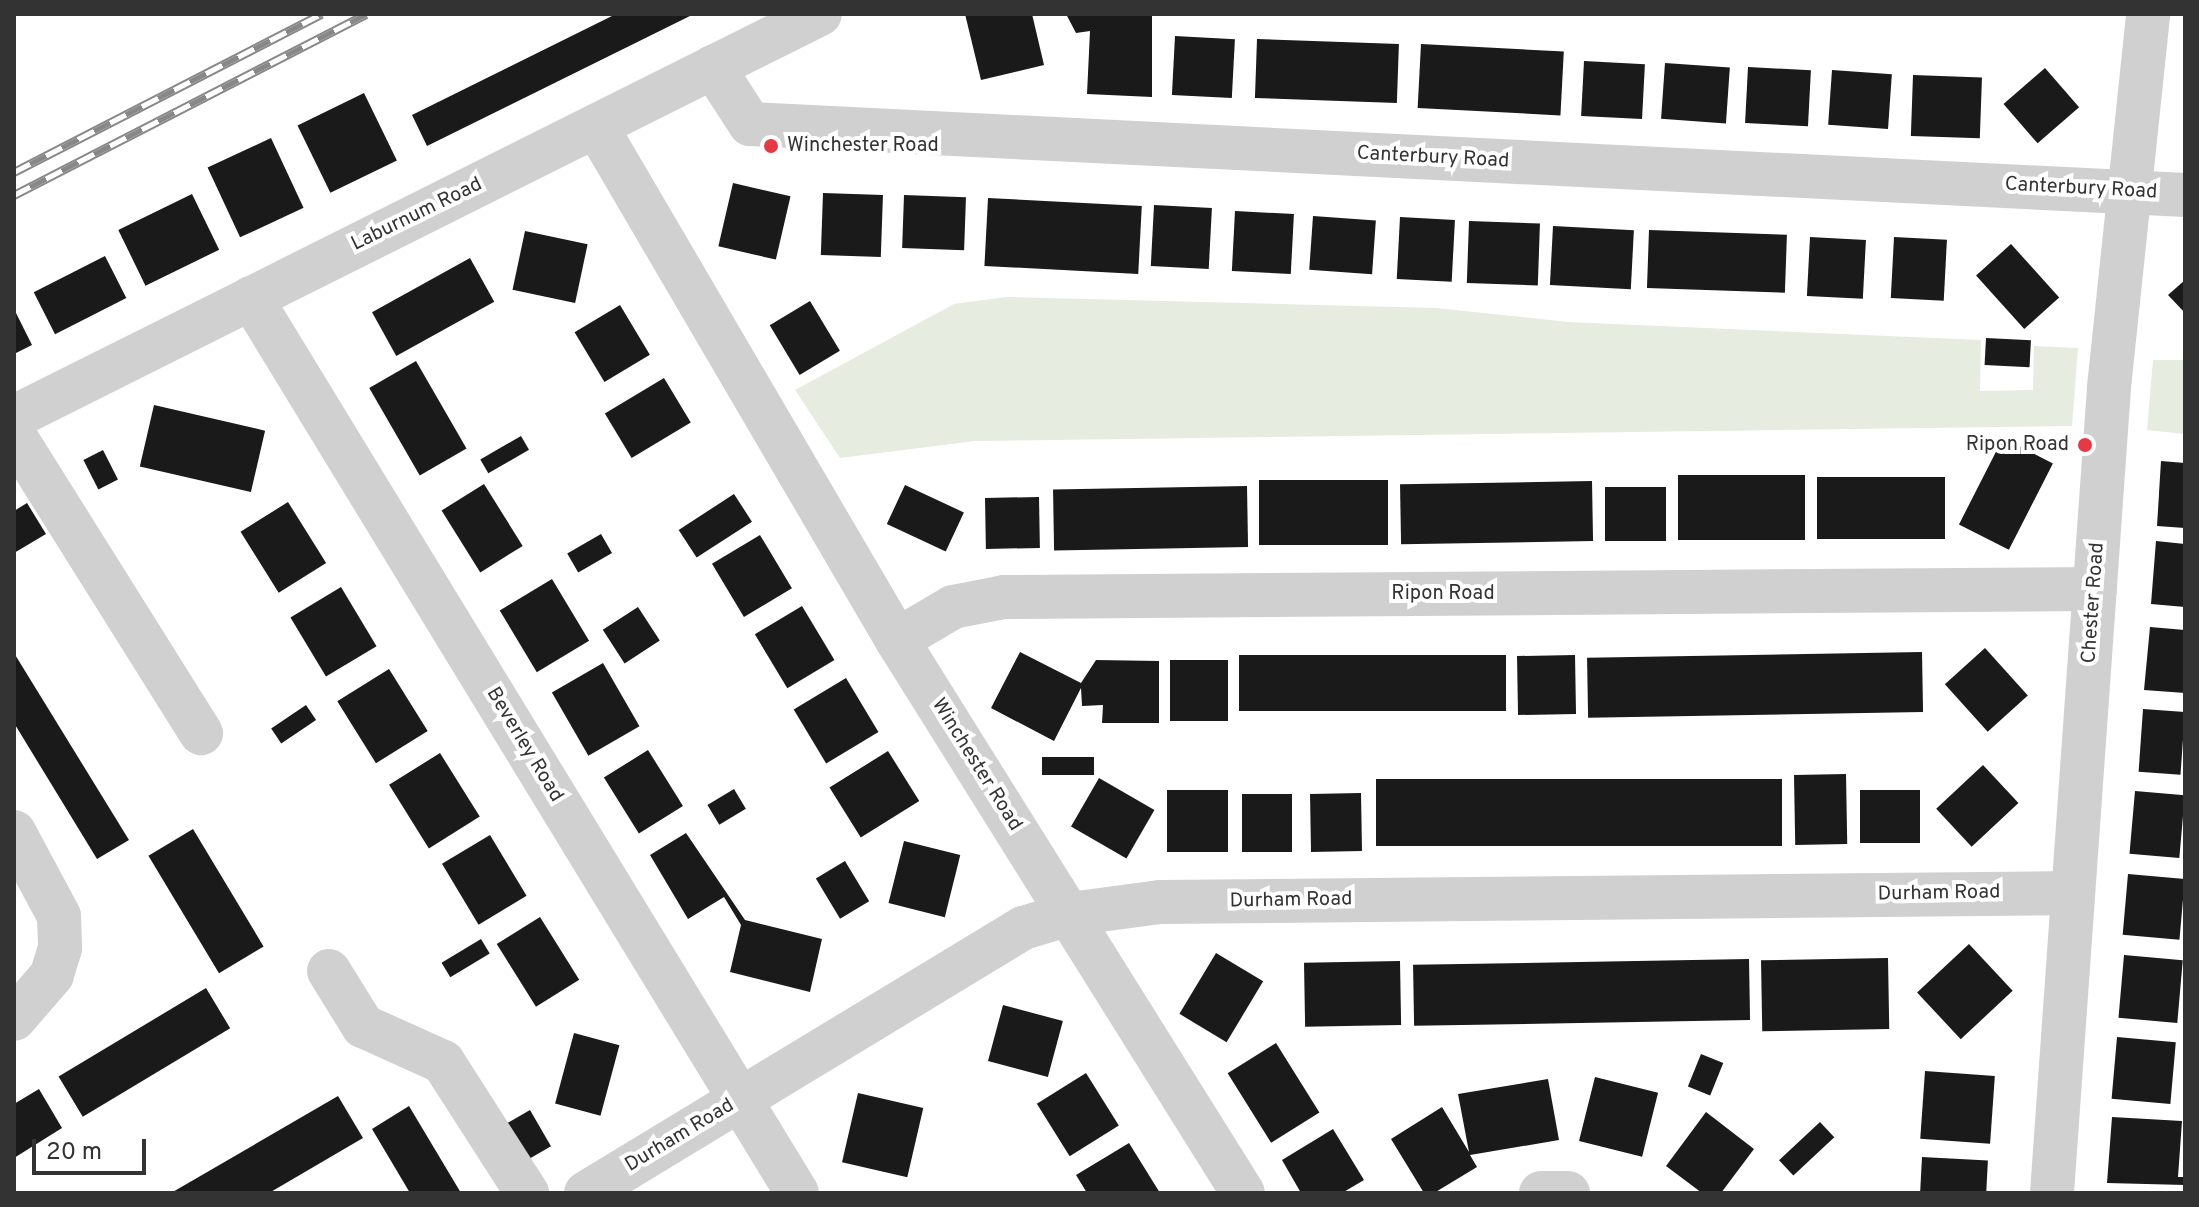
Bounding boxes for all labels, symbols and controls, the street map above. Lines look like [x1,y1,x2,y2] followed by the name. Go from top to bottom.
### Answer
[787,134,939,158] place label: Winchester Road
[762,137,780,155] marker: Winchester Road
[1356,142,1510,174] street label: Canterbury Road
[348,173,486,257] street label: Laburnum Road
[2004,173,2158,205] street label: Canterbury Road
[1966,433,2069,457] place label: Ripon Road
[2076,436,2094,454] marker: Ripon Road
[2078,542,2110,664] street label: Chester Road
[1391,582,1495,606] street label: Ripon Road
[480,683,568,807] street label: Beverley Road
[926,694,1026,836] street label: Winchester Road
[1877,881,2001,907] street label: Durham Road
[1229,888,1353,914] street label: Durham Road
[621,1094,739,1178] street label: Durham Road
[36,1123,150,1173] scale bar
[46,1138,102,1168] text: 20 m

